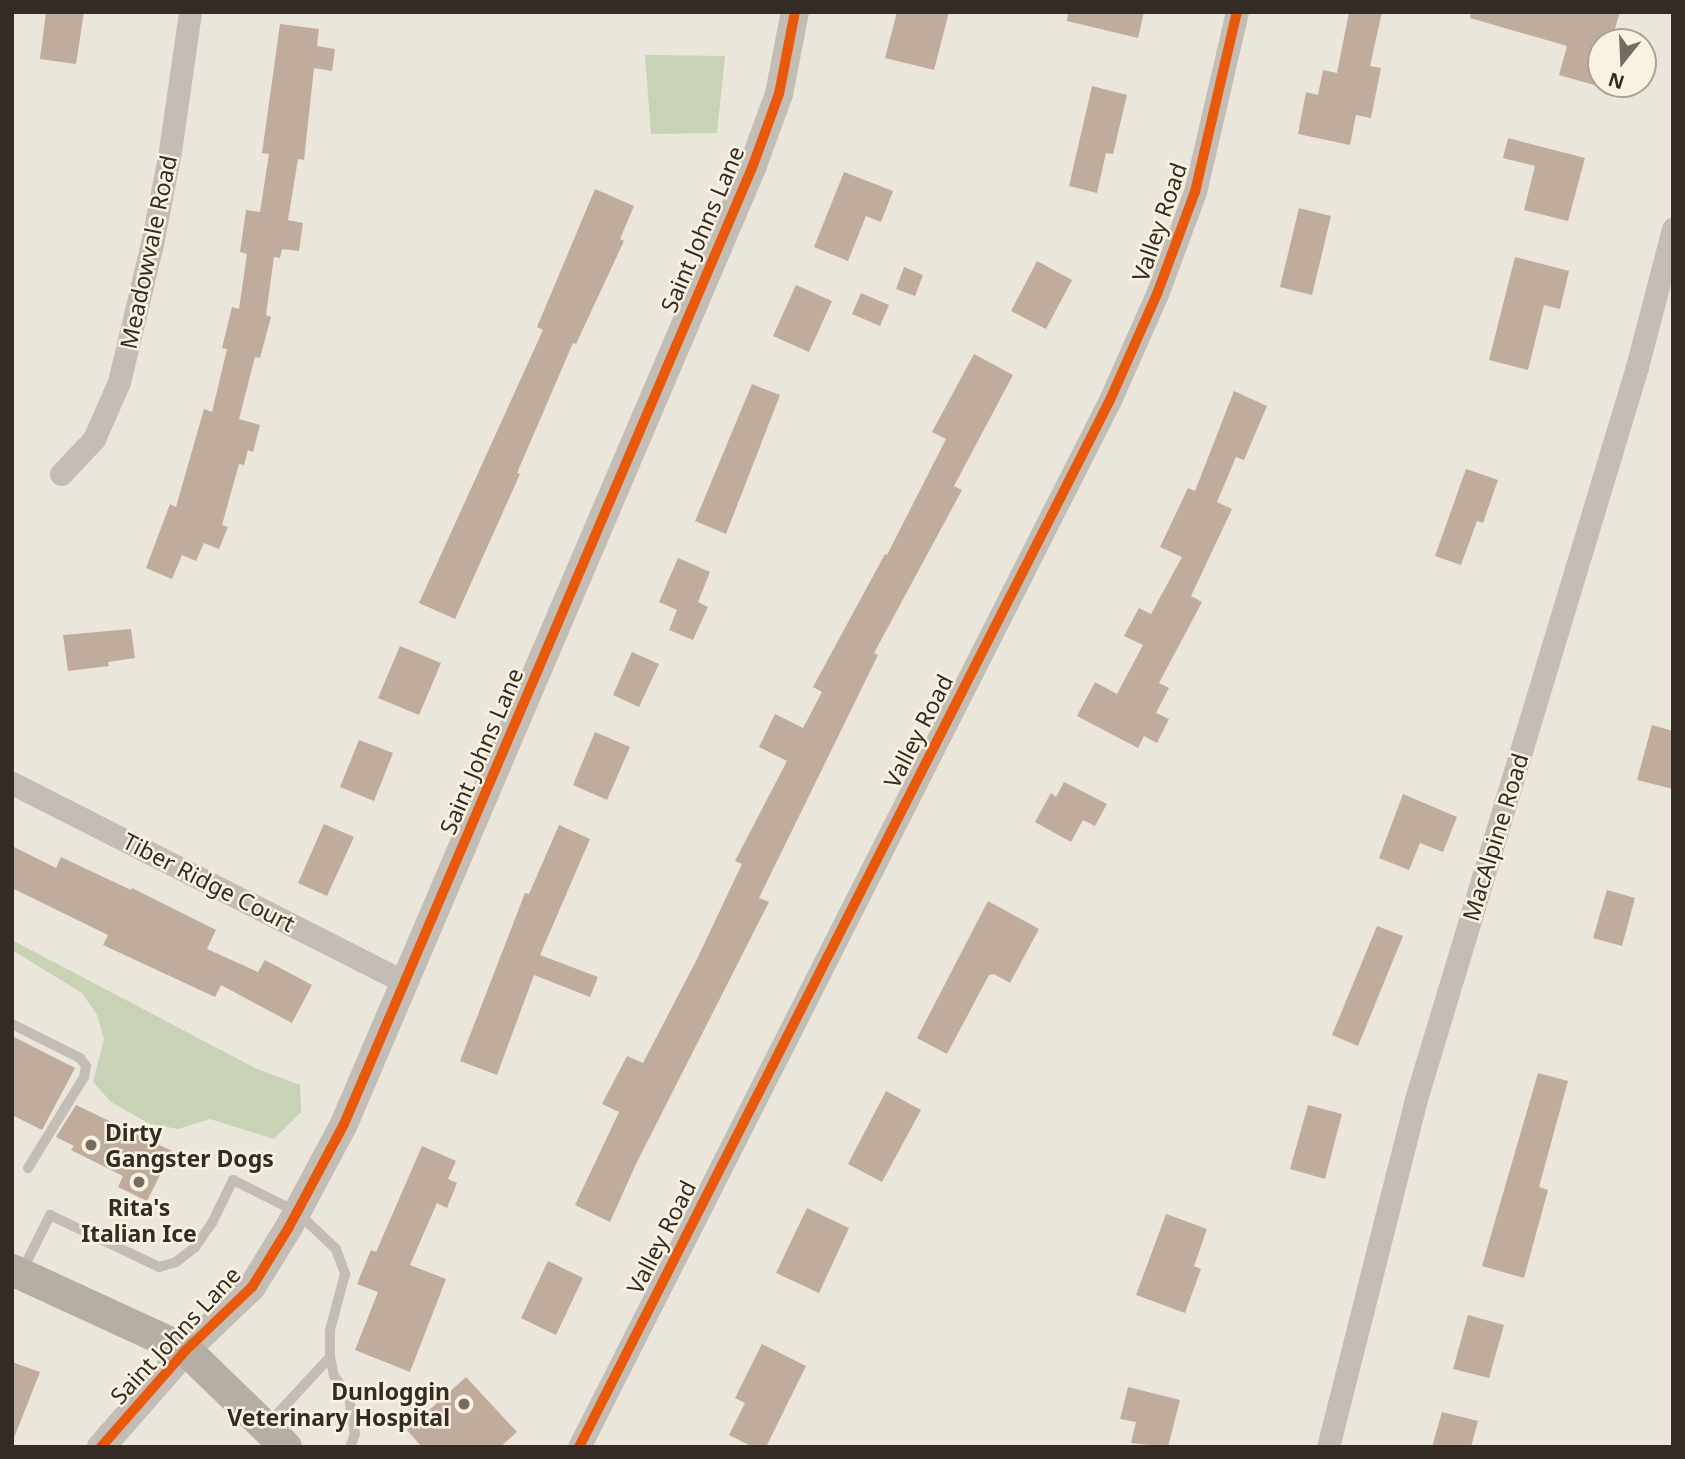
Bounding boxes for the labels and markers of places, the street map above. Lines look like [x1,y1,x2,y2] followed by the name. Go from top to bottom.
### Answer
[105,1118,274,1172] place label: Dirty Gangster Dogs
[83,1137,99,1153] marker: Dirty Gangster Dogs
[131,1174,147,1190] marker: Rita's Italian Ice
[81,1193,197,1247] place label: Rita's Italian Ice
[227,1377,450,1431] place label: Dunloggin Veterinary Hospital
[456,1396,472,1412] marker: Dunloggin Veterinary Hospital

